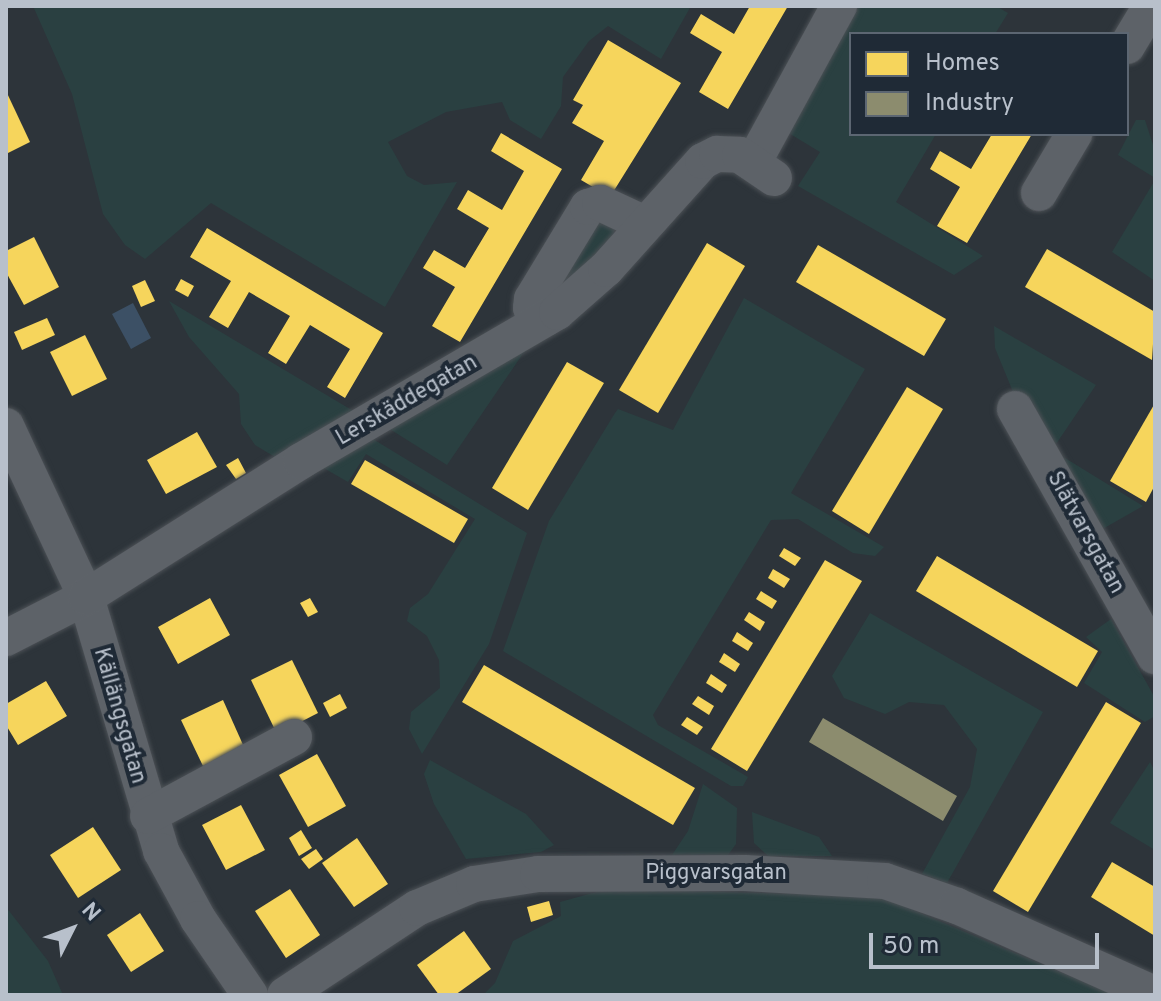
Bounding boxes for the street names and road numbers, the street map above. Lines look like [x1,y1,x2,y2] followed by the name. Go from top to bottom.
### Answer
[332,350,482,452] street label: Lerskäddegatan
[1041,467,1129,599] street label: Slätvarsgatan
[87,645,151,787] street label: Källängsgatan
[645,861,787,887] street label: Piggvarsgatan

